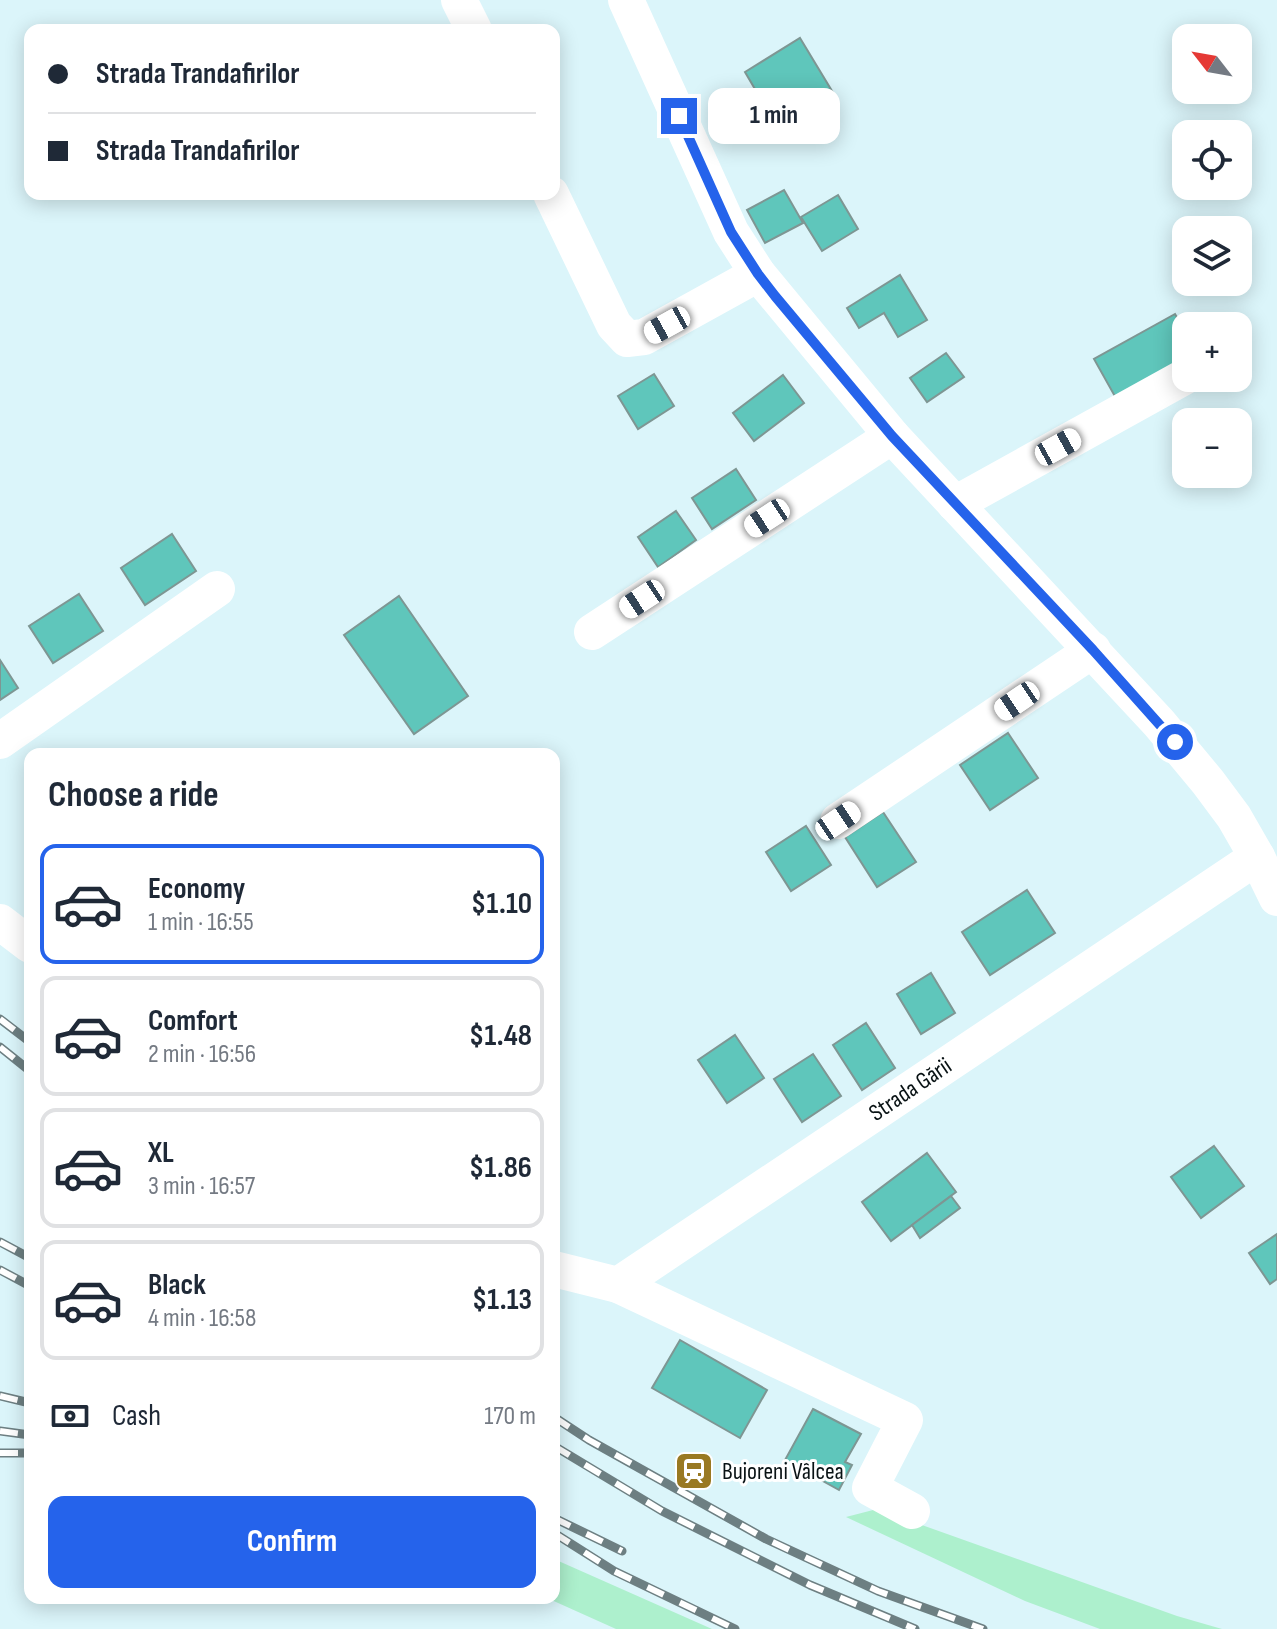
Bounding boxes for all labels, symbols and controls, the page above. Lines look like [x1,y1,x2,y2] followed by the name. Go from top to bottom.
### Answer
[1172,24,1252,104] north arrow
[1172,24,1252,488] map controls
[96,56,300,92] text: Strada Trandafirilor
[707,88,839,144] callout: 1 min
[661,98,697,134] route end
[750,100,798,131] text: 1 min
[1172,120,1252,200] button: locate
[96,133,300,169] text: Strada Trandafirilor
[1172,216,1252,296] button: layers
[640,303,694,347] car
[1172,312,1252,392] button: +
[1172,408,1252,488] button: −
[1031,425,1085,469] car
[740,495,794,541] car
[615,576,669,622] car
[990,678,1044,724] car
[1157,724,1193,760] route start
[48,774,219,817] text: Choose a ride
[811,798,865,844] car
[52,868,124,940] icon: car
[148,871,245,907] text: Economy
[471,886,532,922] text: $1.10
[148,907,254,938] text: 1 min · 16:55
[52,1000,124,1072] icon: car
[148,1003,238,1039] text: Comfort
[469,1018,532,1054] text: $1.48
[148,1039,256,1070] text: 2 min · 16:56
[863,1051,957,1128] street label: Strada Gării
[52,1132,124,1204] icon: car
[148,1135,174,1171] text: XL
[469,1150,532,1186] text: $1.86
[148,1171,255,1202] text: 3 min · 16:57
[52,1264,124,1336] icon: car
[148,1267,206,1303] text: Black
[472,1282,532,1318] text: $1.13
[148,1303,256,1334] text: 4 min · 16:58
[48,1394,92,1438] icon: cash
[112,1398,161,1434] text: Cash
[484,1401,536,1432] text: 170 m
[673,1450,715,1492] station icon: Bujoreni Vâlcea
[722,1457,844,1486] place label: Bujoreni Vâlcea
[48,1496,536,1588] button: Confirm

